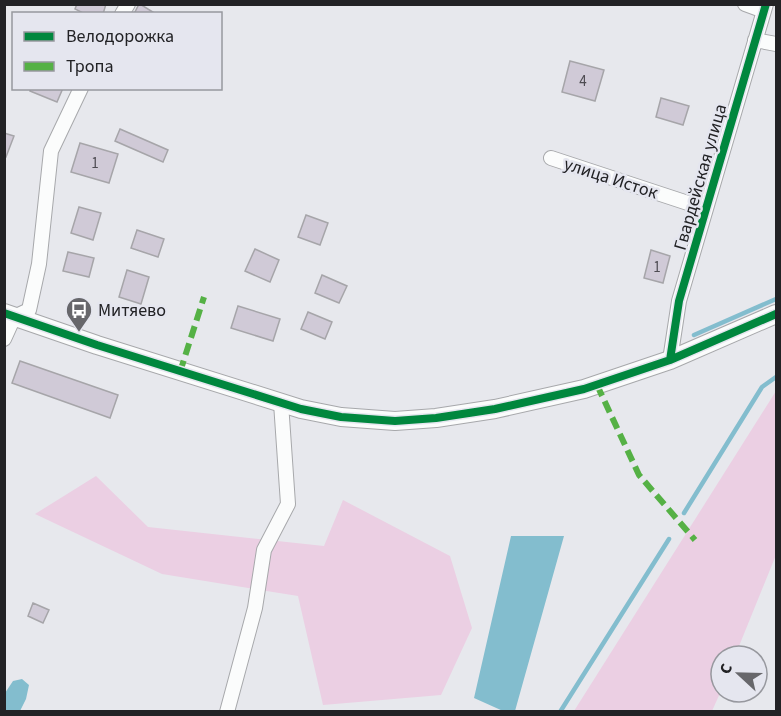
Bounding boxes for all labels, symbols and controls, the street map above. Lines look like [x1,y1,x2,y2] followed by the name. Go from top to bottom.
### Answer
[12,12,222,90] legend
[66,24,174,49] text: Велодорожка
[66,54,114,79] text: Тропа
[579,71,587,92] house number: 4
[668,101,733,253] street label: Гвардейская улица
[561,152,661,205] street label: улица Исток
[91,153,99,174] house number: 1
[653,257,661,278] house number: 1
[64,295,94,333] bus stop icon: Митяево
[98,298,166,323] place label: Митяево
[709,644,769,704] north arrow
[714,660,738,677] text: С

